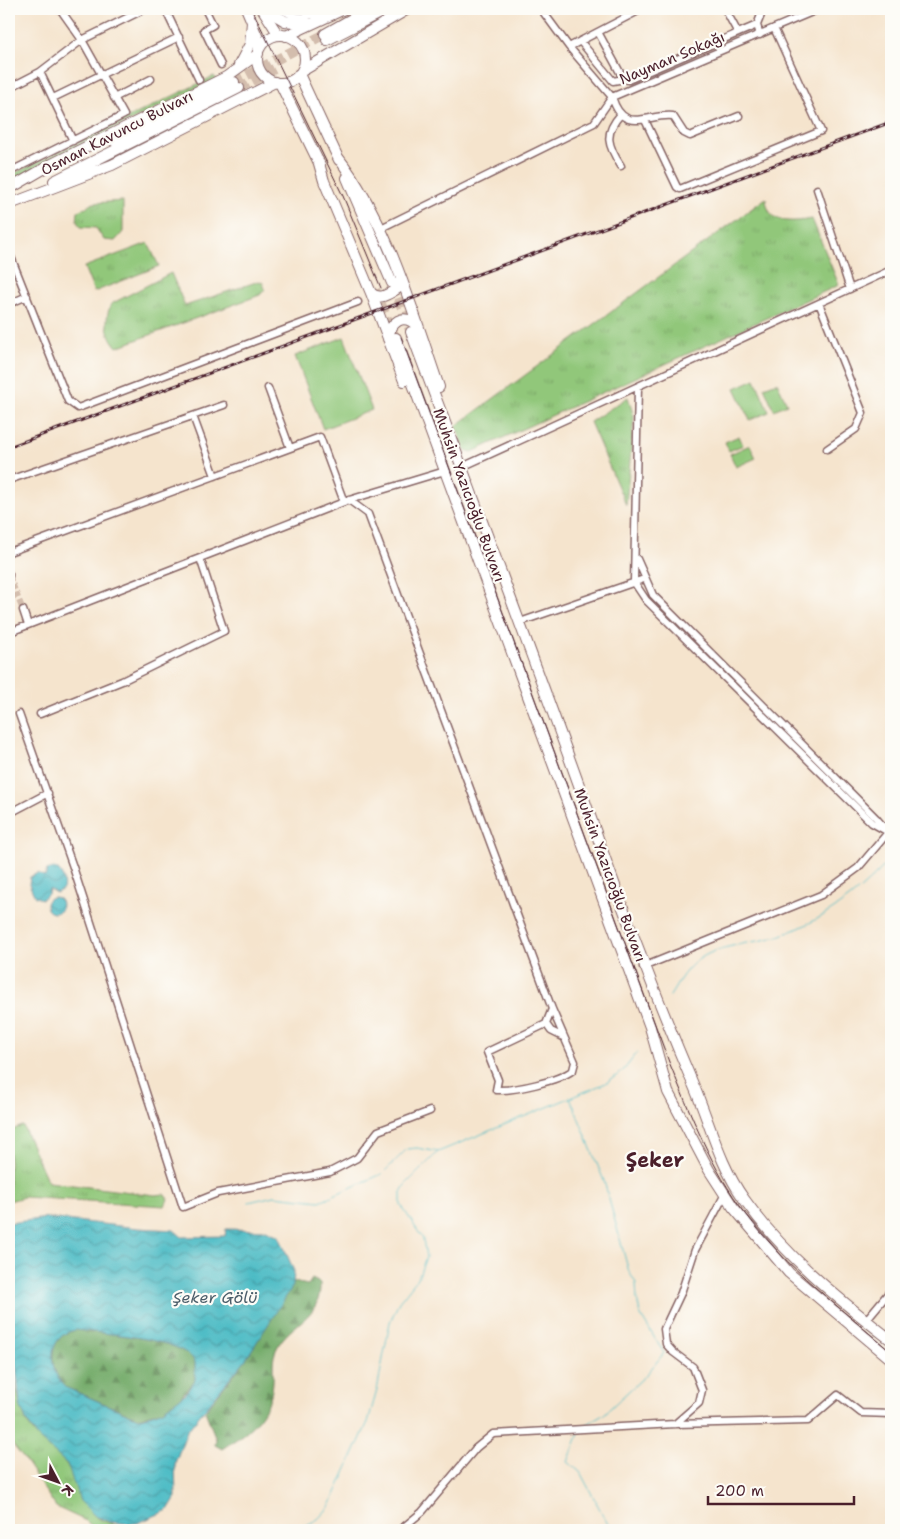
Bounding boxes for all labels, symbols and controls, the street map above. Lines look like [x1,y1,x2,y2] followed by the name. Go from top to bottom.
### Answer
[616,27,728,89] street label: Nayman Sokağı
[37,86,197,180] street label: Osman Kavuncu Bulvarı
[428,405,510,585] street label: Muhsin Yazıcıoğlu Bulvarı
[569,785,651,965] street label: Muhsin Yazıcıoğlu Bulvarı
[626,1147,684,1173] district label: Şeker
[173,1287,258,1308] water label: Şeker Gölü
[32,1456,82,1506] north arrow
[708,1474,854,1506] scale bar
[58,1481,78,1500] text: K
[715,1481,764,1501] text: 200 m

